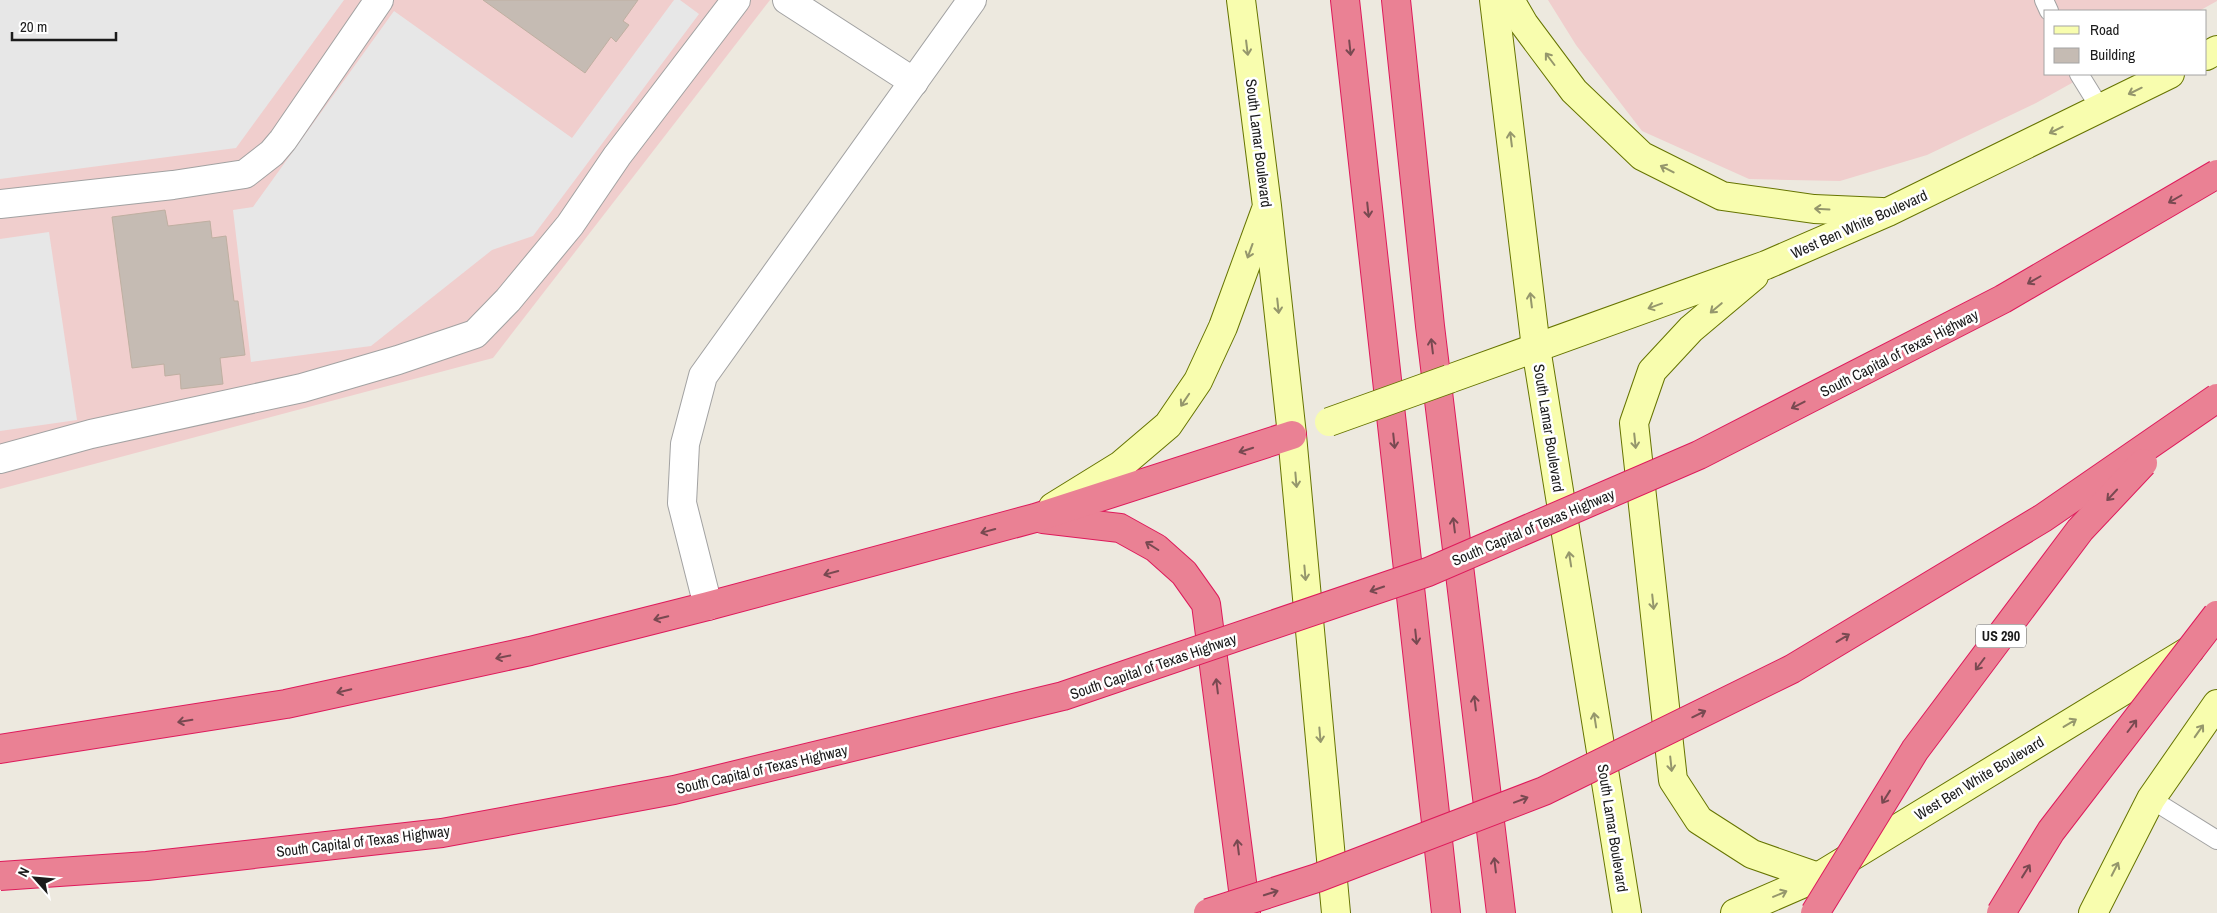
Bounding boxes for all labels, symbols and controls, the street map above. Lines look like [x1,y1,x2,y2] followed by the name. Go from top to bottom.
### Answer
[12,10,116,42] scale bar
[2044,10,2207,75] legend
[20,16,47,37] text: 20 m
[2090,19,2119,40] text: Road
[1243,40,1253,56] one-way arrow
[1345,40,1355,56] one-way arrow
[2090,44,2135,65] text: Building
[1544,53,1555,66] one-way arrow
[1241,78,1277,208] street label: South Lamar Boulevard
[2128,87,2143,96] one-way arrow
[2049,126,2064,135] one-way arrow
[1506,131,1516,147] one-way arrow
[1660,164,1675,173] one-way arrow
[1787,184,1931,264] street label: West Ben White Boulevard
[2168,194,2182,204] one-way arrow
[1363,202,1373,218] one-way arrow
[1814,205,1830,214] one-way arrow
[1245,243,1254,259] one-way arrow
[2028,276,2042,286] one-way arrow
[1526,292,1536,308] one-way arrow
[1273,298,1283,314] one-way arrow
[1648,302,1663,311] one-way arrow
[1710,302,1723,313] one-way arrow
[1816,304,1982,402] street label: South Capital of Texas Highway
[1427,338,1437,354] one-way arrow
[1529,363,1569,493] street label: South Lamar Boulevard
[1180,392,1190,406] one-way arrow
[1790,400,1805,410] one-way arrow
[1630,432,1640,448] one-way arrow
[1389,433,1399,449] one-way arrow
[1238,445,1254,455] one-way arrow
[1292,471,1301,487] one-way arrow
[1448,483,1618,571] street label: South Capital of Texas Highway
[2107,489,2118,502] one-way arrow
[1449,517,1459,533] one-way arrow
[980,526,996,536] one-way arrow
[1146,541,1160,551] one-way arrow
[1564,552,1574,568] one-way arrow
[1300,565,1310,581] one-way arrow
[824,569,840,578] one-way arrow
[1369,585,1385,595] one-way arrow
[1648,594,1658,610] one-way arrow
[653,614,669,623] one-way arrow
[1976,624,2026,648] road number: US 290
[1067,627,1240,704] street label: South Capital of Texas Highway
[1411,629,1421,645] one-way arrow
[1835,633,1849,643] one-way arrow
[495,652,511,662] one-way arrow
[1974,657,1985,670] one-way arrow
[1212,678,1222,694] one-way arrow
[337,687,353,696] one-way arrow
[1470,696,1480,712] one-way arrow
[1692,709,1707,719] one-way arrow
[1590,712,1600,728] one-way arrow
[177,716,193,726] one-way arrow
[2063,717,2077,727] one-way arrow
[2126,720,2137,733] one-way arrow
[2194,724,2204,738] one-way arrow
[1315,727,1324,743] one-way arrow
[1910,731,2048,825] street label: West Ben White Boulevard
[674,739,850,799] street label: South Capital of Texas Highway
[1666,755,1676,771] one-way arrow
[1593,763,1633,893] street label: South Lamar Boulevard
[1881,790,1892,804] one-way arrow
[1513,795,1529,804] one-way arrow
[275,820,452,862] street label: South Capital of Texas Highway
[1233,840,1243,856] one-way arrow
[10,853,60,903] north arrow
[1490,857,1500,873] one-way arrow
[2110,862,2120,877] one-way arrow
[14,864,33,880] text: N
[2022,865,2032,879] one-way arrow
[1262,888,1278,897] one-way arrow
[1772,888,1787,898] one-way arrow

